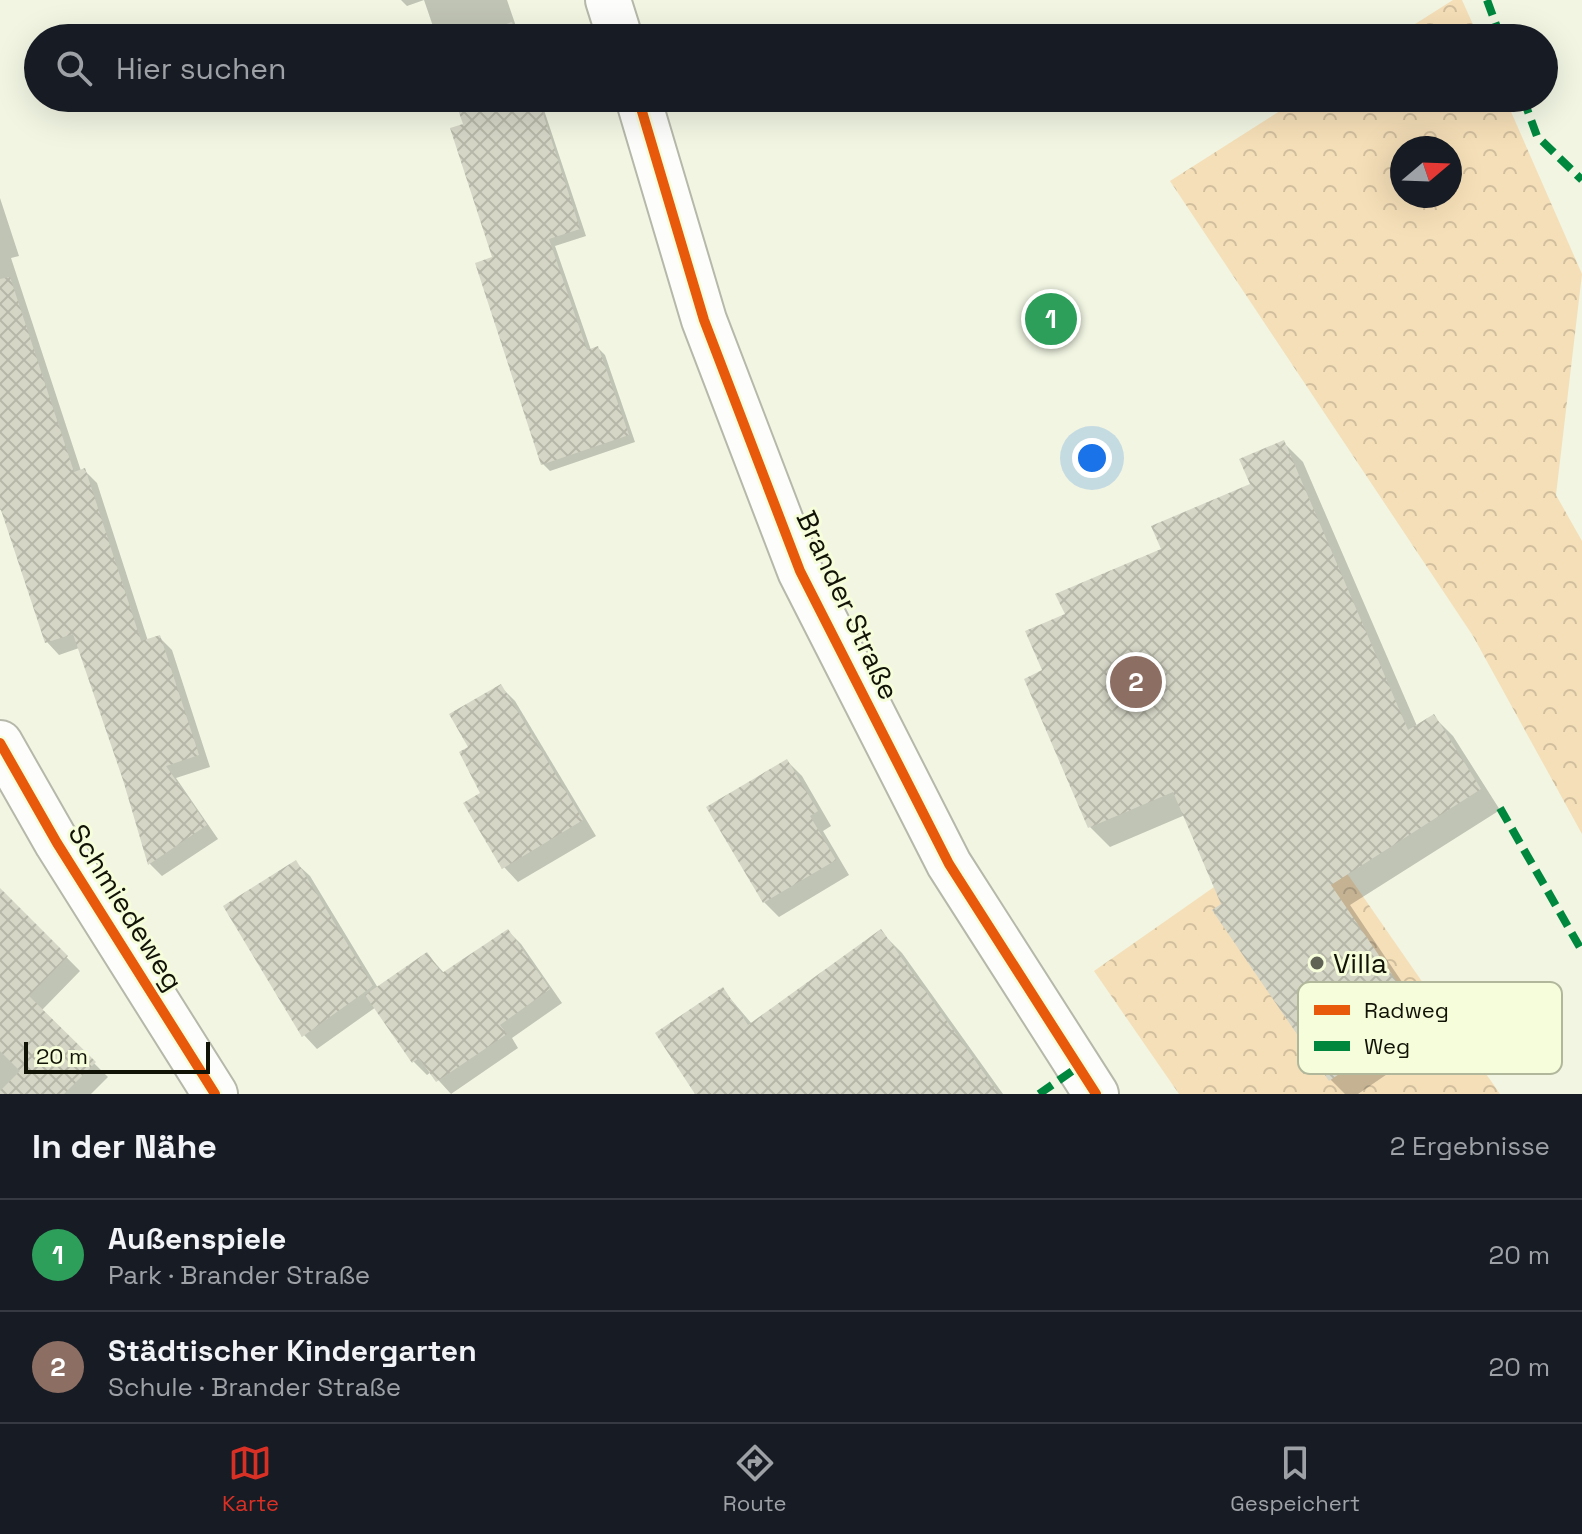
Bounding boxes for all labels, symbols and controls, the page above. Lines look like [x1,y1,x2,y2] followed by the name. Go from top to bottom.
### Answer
[24,24,1558,112] search box
[52,46,96,90] icon: search
[116,49,286,88] text: Hier suchen
[1390,136,1462,208] north arrow
[1025,289,1077,349] pin: 1
[1072,438,1112,478] your location
[788,505,908,705] street label: Brander Straße
[1110,652,1162,712] pin: 2
[60,817,192,997] street label: Schmiedeweg
[1333,945,1387,981] place label: Villa
[1308,954,1326,972] marker: Villa
[1298,982,1562,1074] legend
[1364,996,1449,1024] text: Radweg
[1364,1032,1410,1060] text: Weg
[24,1038,210,1074] scale bar
[36,1042,88,1070] text: 20 m
[32,1125,217,1168] text: In der Nähe
[1390,1129,1550,1163] text: 2 Ergebnisse
[108,1219,286,1258] text: Außenspiele
[52,1238,64,1272] text: 1
[1489,1238,1550,1272] text: 20 m
[108,1258,370,1292] text: Park · Brander Straße
[108,1331,477,1370] text: Städtischer Kindergarten
[50,1350,66,1384] text: 2
[1489,1350,1550,1384] text: 20 m
[108,1370,401,1404] text: Schule · Brander Straße
[222,1441,279,1517] tab: Karte
[723,1441,787,1517] tab: Route
[1230,1441,1360,1517] tab: Gespeichert

